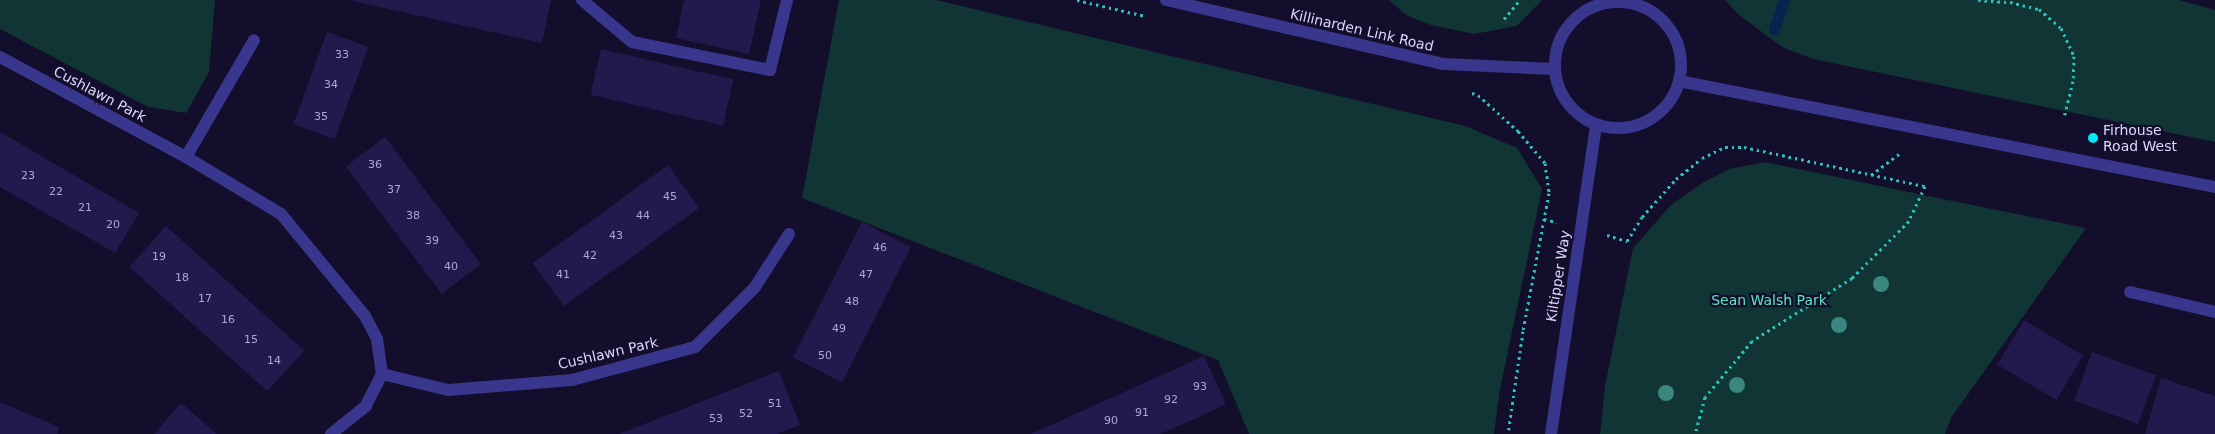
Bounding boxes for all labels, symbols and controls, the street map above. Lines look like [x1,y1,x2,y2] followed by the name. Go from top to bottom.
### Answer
[1289,5,1435,55] street label: Killinarden Link Road
[335,48,349,62] house number: 33
[51,63,149,125] street label: Cushlawn Park
[324,78,338,92] house number: 34
[314,110,328,124] house number: 35
[2103,122,2177,154] place label: Firhouse Road West
[2087,132,2099,144] marker: Firhouse Road West
[368,158,382,172] house number: 36
[21,169,35,183] house number: 23
[387,183,401,197] house number: 37
[49,185,63,199] house number: 22
[663,190,677,204] house number: 45
[78,201,92,215] house number: 21
[406,209,420,223] house number: 38
[636,209,650,223] house number: 44
[106,218,120,232] house number: 20
[609,229,623,243] house number: 43
[1542,229,1574,323] street label: Kiltipper Way
[425,234,439,248] house number: 39
[873,241,887,255] house number: 46
[583,249,597,263] house number: 42
[152,250,166,264] house number: 19
[444,260,458,274] house number: 40
[556,268,570,282] house number: 41
[859,268,873,282] house number: 47
[175,271,189,285] house number: 18
[198,292,212,306] house number: 17
[1711,292,1827,308] park label: Sean Walsh Park
[845,295,859,309] house number: 48
[221,313,235,327] house number: 16
[832,322,846,336] house number: 49
[244,333,258,347] house number: 15
[556,333,660,373] street label: Cushlawn Park
[818,349,832,363] house number: 50
[267,354,281,368] house number: 14
[1193,380,1207,394] house number: 93
[1164,393,1178,407] house number: 92
[768,397,782,411] house number: 51
[1135,406,1149,420] house number: 91
[739,407,753,421] house number: 52
[709,412,723,426] house number: 53
[1104,414,1118,428] house number: 90

